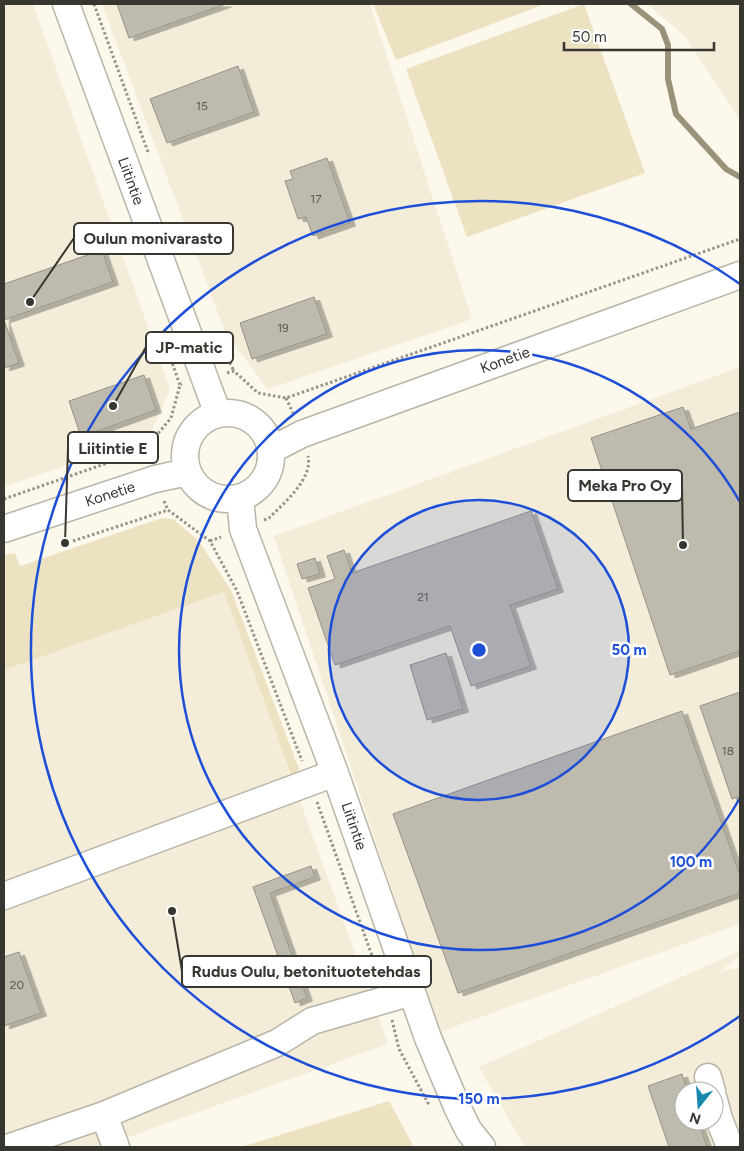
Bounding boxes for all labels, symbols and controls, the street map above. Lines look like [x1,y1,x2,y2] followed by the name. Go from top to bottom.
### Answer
[564,20,714,52] scale bar
[572,28,607,46] text: 50 m
[196,99,208,113] house number: 15
[114,155,148,207] street label: Liitintie
[310,192,322,206] house number: 17
[74,223,233,254] callout: Oulun monivarasto
[84,229,222,248] text: Oulun monivarasto
[277,321,289,335] house number: 19
[146,332,233,363] callout: JP-matic
[156,338,223,357] text: JP-matic
[478,343,532,377] street label: Konetie
[68,432,158,463] callout: Liitintie E
[78,439,148,458] text: Liitintie E
[568,470,682,501] callout: Meka Pro Oy
[578,476,673,495] text: Meka Pro Oy
[83,477,137,511] street label: Konetie
[417,590,429,604] house number: 21
[470,641,488,659] centre of rings
[611,641,647,659] text: 50 m
[722,744,734,758] house number: 18
[337,800,371,852] street label: Liitintie
[670,853,712,871] text: 100 m
[182,956,431,987] callout: Rudus Oulu, betonituotetehdas
[192,962,421,981] text: Rudus Oulu, betonituotetehdas
[10,978,25,992] house number: 20
[674,1081,724,1131] north arrow
[458,1090,500,1108] text: 150 m
[688,1108,703,1128] text: N

